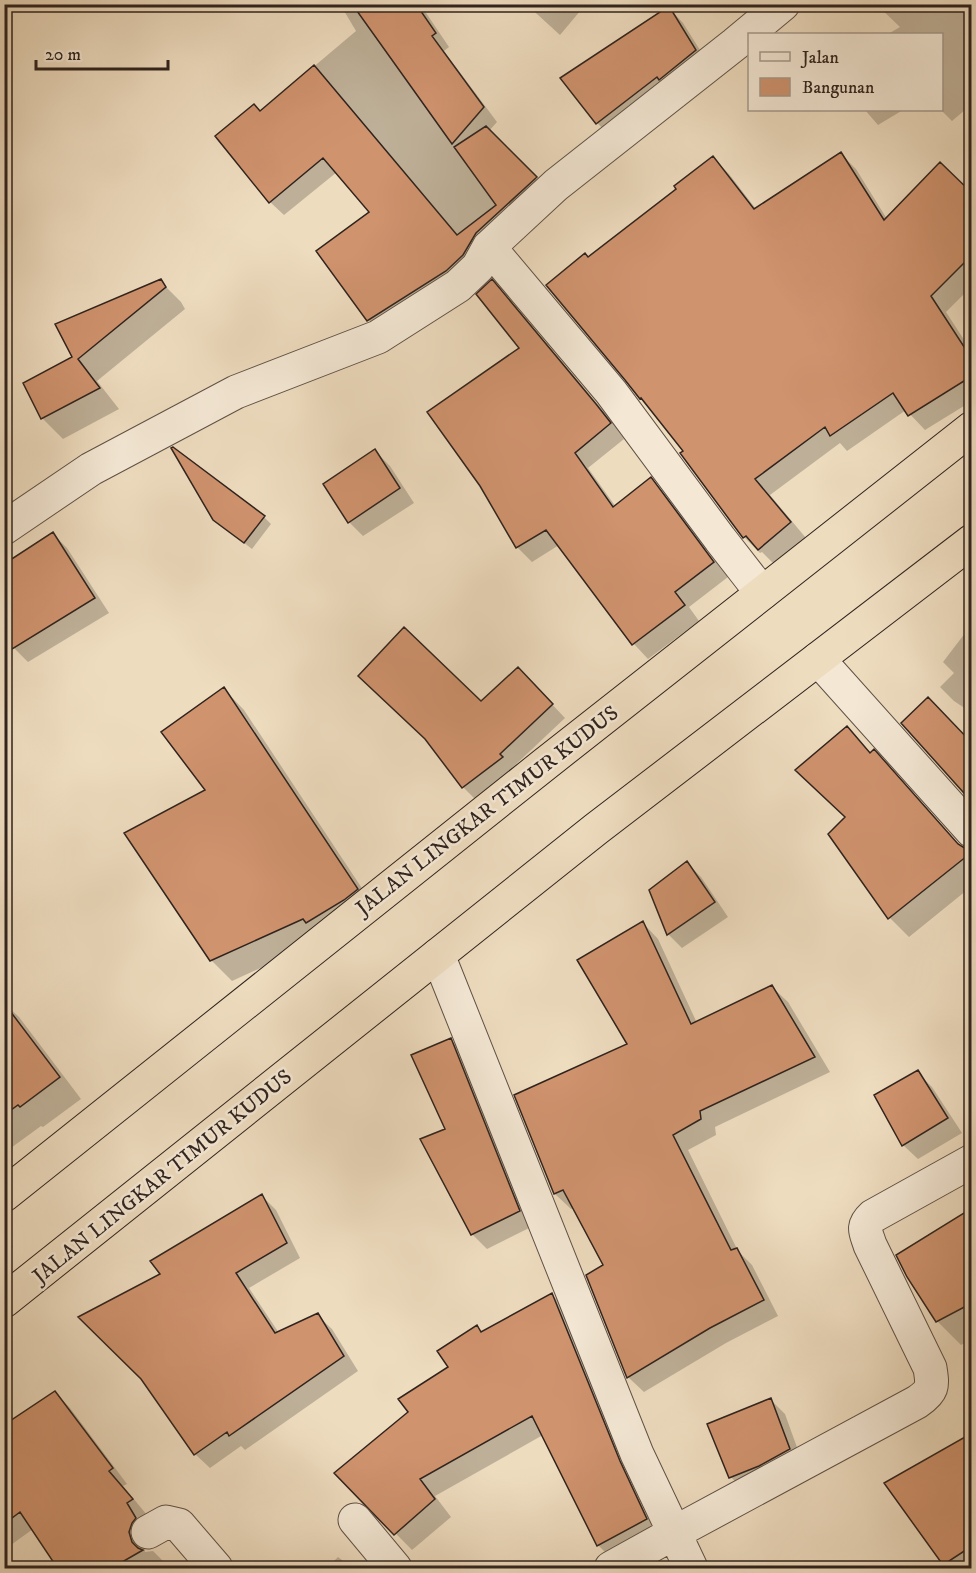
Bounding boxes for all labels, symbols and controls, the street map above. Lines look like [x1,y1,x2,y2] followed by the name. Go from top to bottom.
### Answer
[36,33,168,71] scale bar
[748,33,943,111] legend
[45,44,81,66] text: 20 m
[800,47,840,69] text: Jalan
[802,77,875,99] text: Bangunan
[350,700,624,923] street label: JALAN LINGKAR TIMUR KUDUS
[26,1064,298,1291] street label: JALAN LINGKAR TIMUR KUDUS

